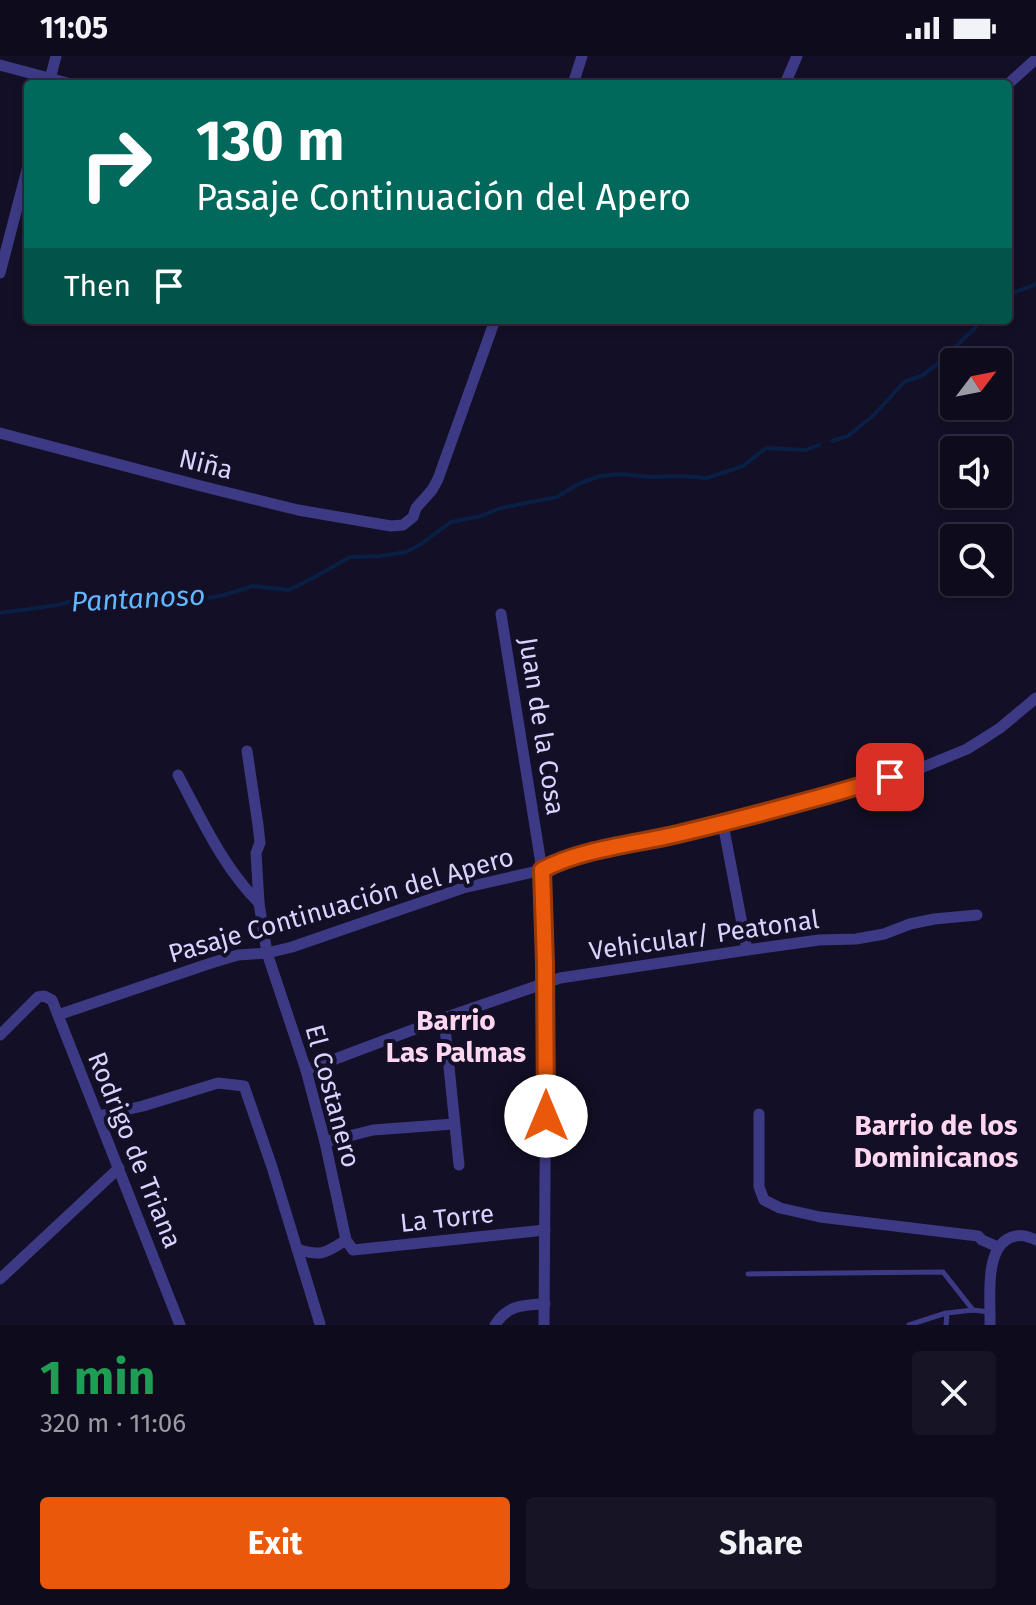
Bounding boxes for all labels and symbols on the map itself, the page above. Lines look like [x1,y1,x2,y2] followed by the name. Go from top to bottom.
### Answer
[940,348,1012,420] north arrow
[176,443,236,486] street label: Niña
[70,579,206,618] water label: Pantanoso
[512,635,571,817] street label: Juan de la Cosa
[856,743,924,811] pin
[165,841,517,970] street label: Pasaje Continuación del Apero
[587,904,821,967] street label: Vehicular/ Peatonal
[386,1004,526,1069] district label: Barrio Las Palmas
[299,1021,366,1171] street label: El Costanero
[81,1048,188,1253] street label: Rodrigo de Triana
[504,1074,588,1158] position arrow
[854,1109,1018,1174] district label: Barrio de los Dominicanos
[398,1198,496,1239] street label: La Torre

